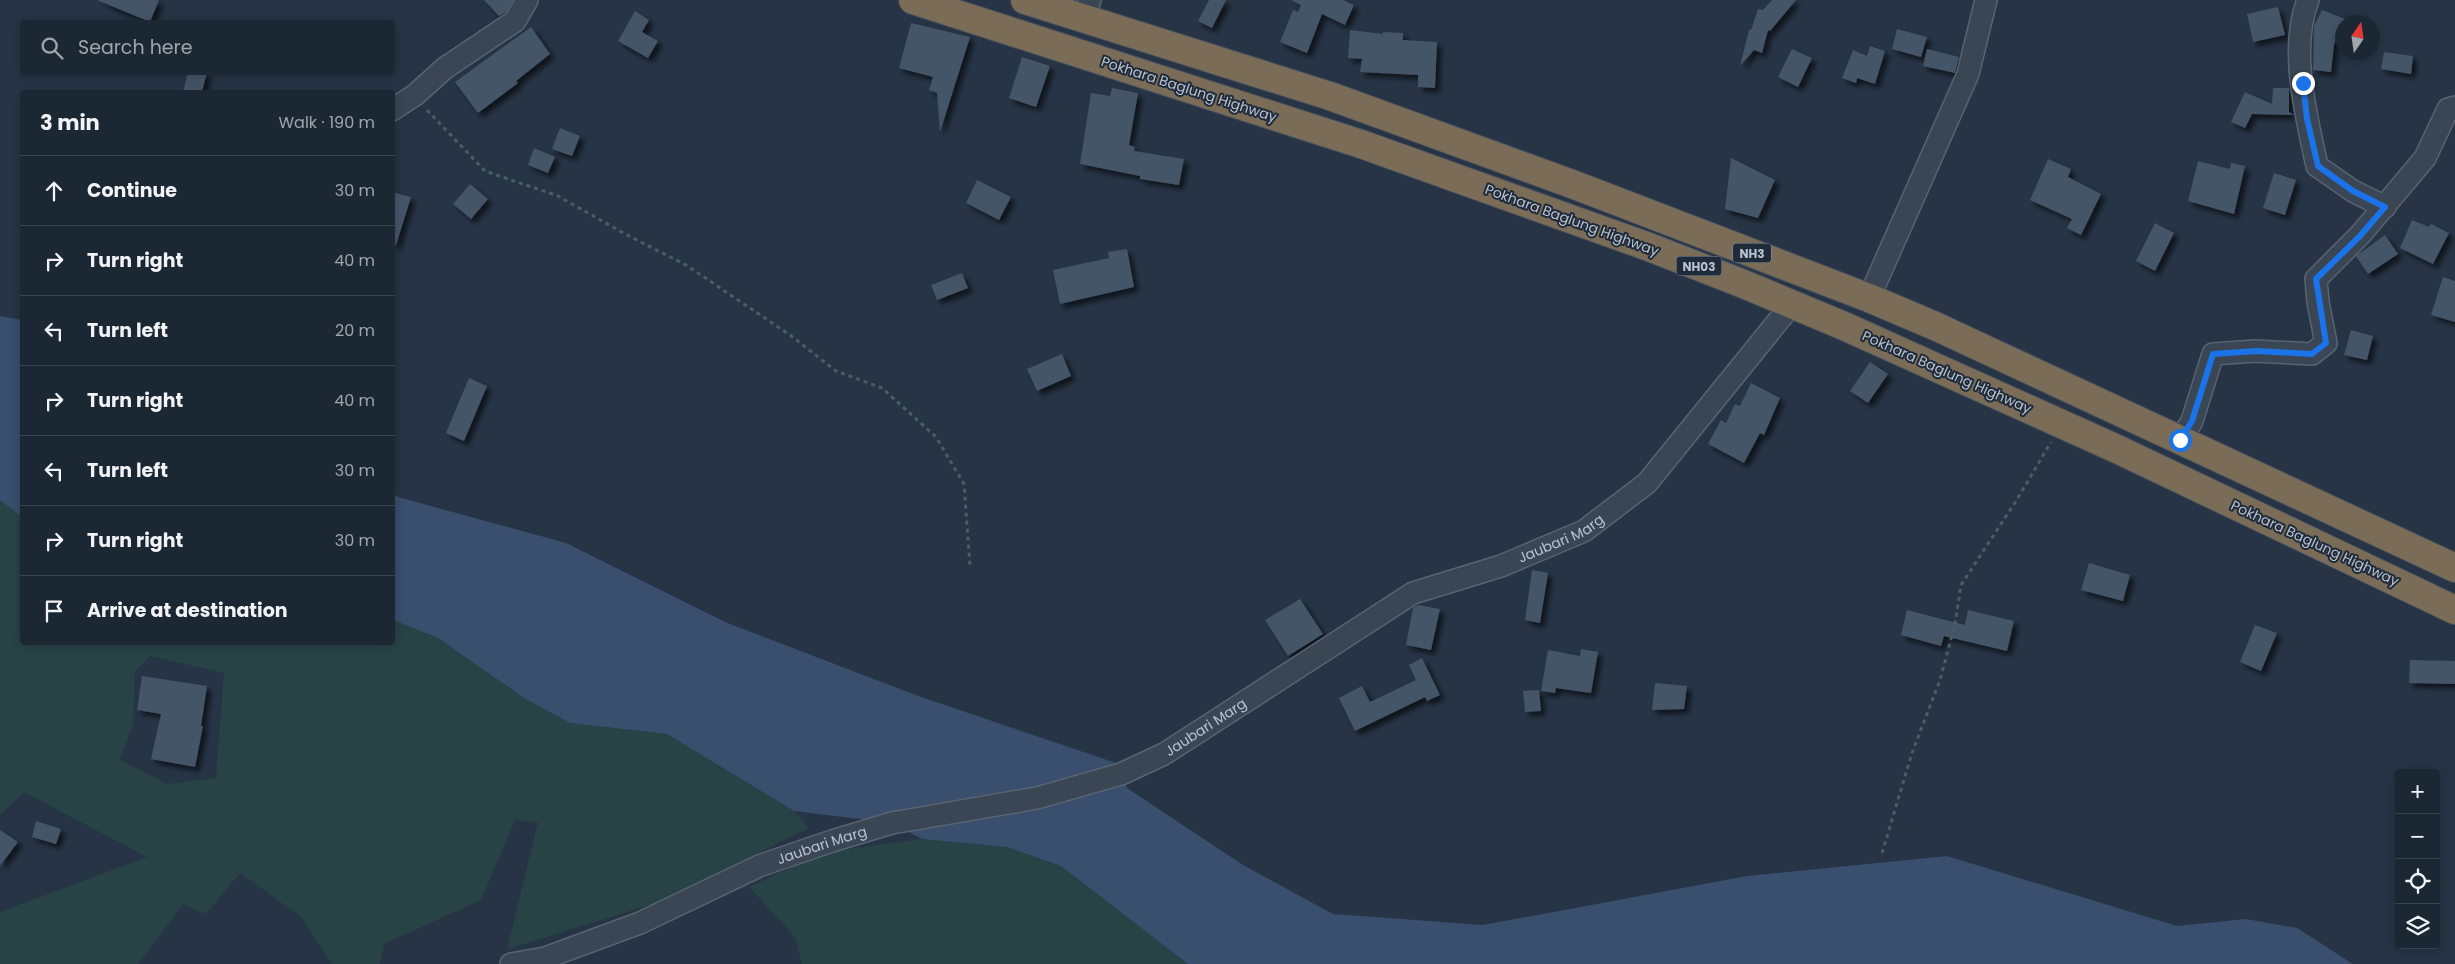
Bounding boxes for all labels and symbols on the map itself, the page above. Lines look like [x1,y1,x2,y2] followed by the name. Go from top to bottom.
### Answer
[2335,15,2380,60] north arrow
[1099,51,1279,127] street label: Pokhara Baglung Highway
[2292,72,2315,95] route end
[1482,179,1662,261] street label: Pokhara Baglung Highway
[1733,244,1771,262] road number: NH3
[1676,256,1722,276] road number: NH03
[1859,326,2035,419] street label: Pokhara Baglung Highway
[2169,429,2192,452] route start
[2228,495,2403,591] street label: Pokhara Baglung Highway
[1515,509,1608,568] street label: Jaubari Marg
[1161,693,1250,761] street label: Jaubari Marg
[774,821,869,869] street label: Jaubari Marg

